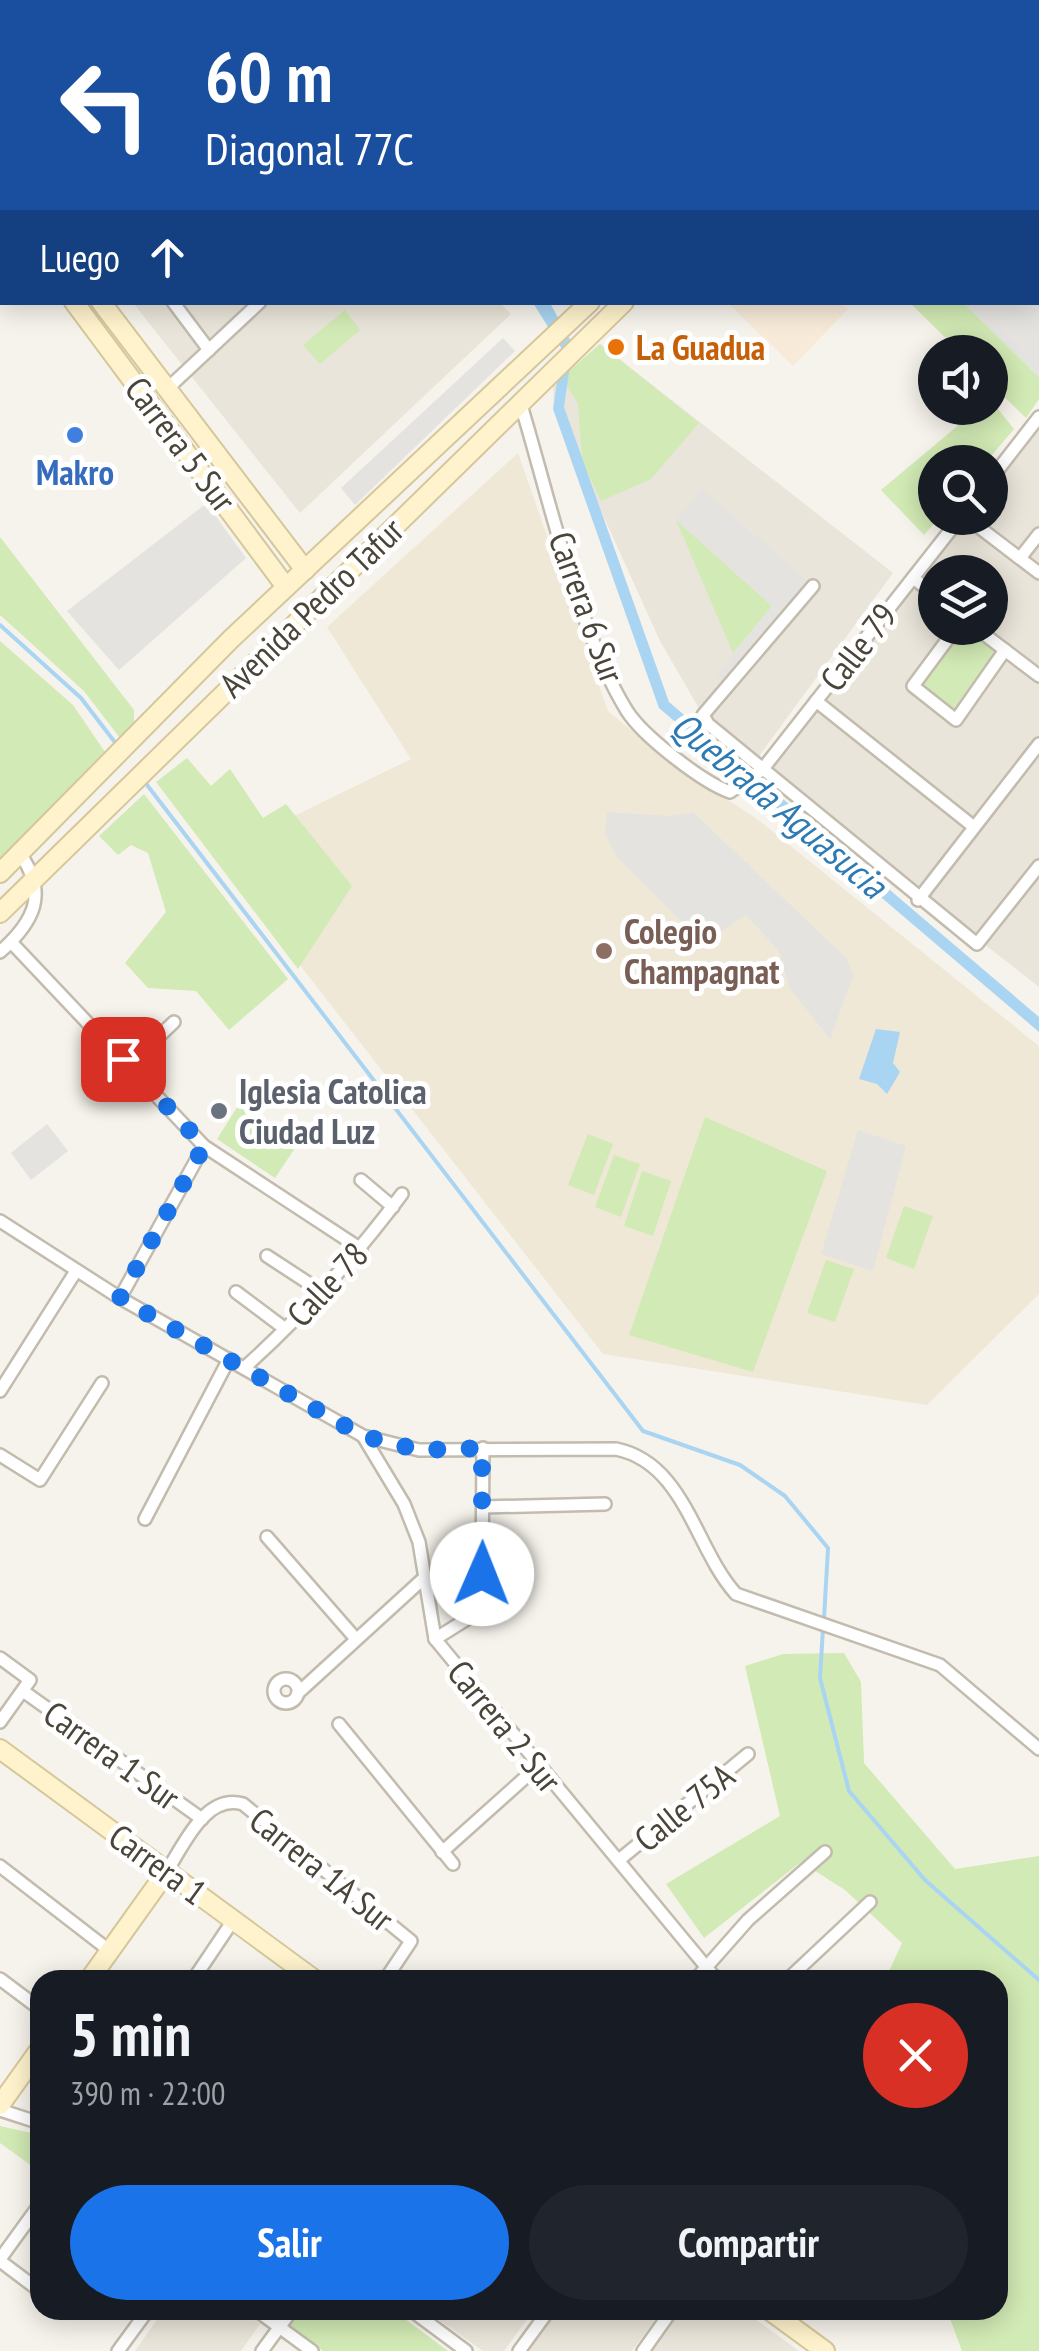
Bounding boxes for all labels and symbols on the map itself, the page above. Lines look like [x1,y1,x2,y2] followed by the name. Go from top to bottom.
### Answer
[636,324,765,370] place label: La Guadua
[605,336,627,358] marker: La Guadua
[115,367,247,521] street label: Carrera 5 Sur
[64,424,86,446] marker: Makro
[36,449,114,495] place label: Makro
[209,507,413,707] street label: Avenida Pedro Tafur
[539,525,636,689] street label: Carrera 6 Sur
[809,594,907,700] street label: Calle 79
[662,700,899,909] water label: Quebrada Aguasucia
[624,908,779,994] place label: Colegio Champagnat
[593,940,615,962] marker: Colegio Champagnat
[81,1017,166,1102] pin
[239,1068,427,1154] place label: Iglesia Catolica Ciudad Luz
[208,1100,230,1122] marker: Iglesia Catolica Ciudad Luz
[276,1232,378,1336] street label: Calle 78
[430,1522,534,1626] position arrow
[438,1650,573,1802] street label: Carrera 2 Sur
[35,1690,189,1820] street label: Carrera 1 Sur
[625,1752,744,1861] street label: Calle 75A
[240,1797,404,1941] street label: Carrera 1A Sur
[100,1813,216,1915] street label: Carrera 1

